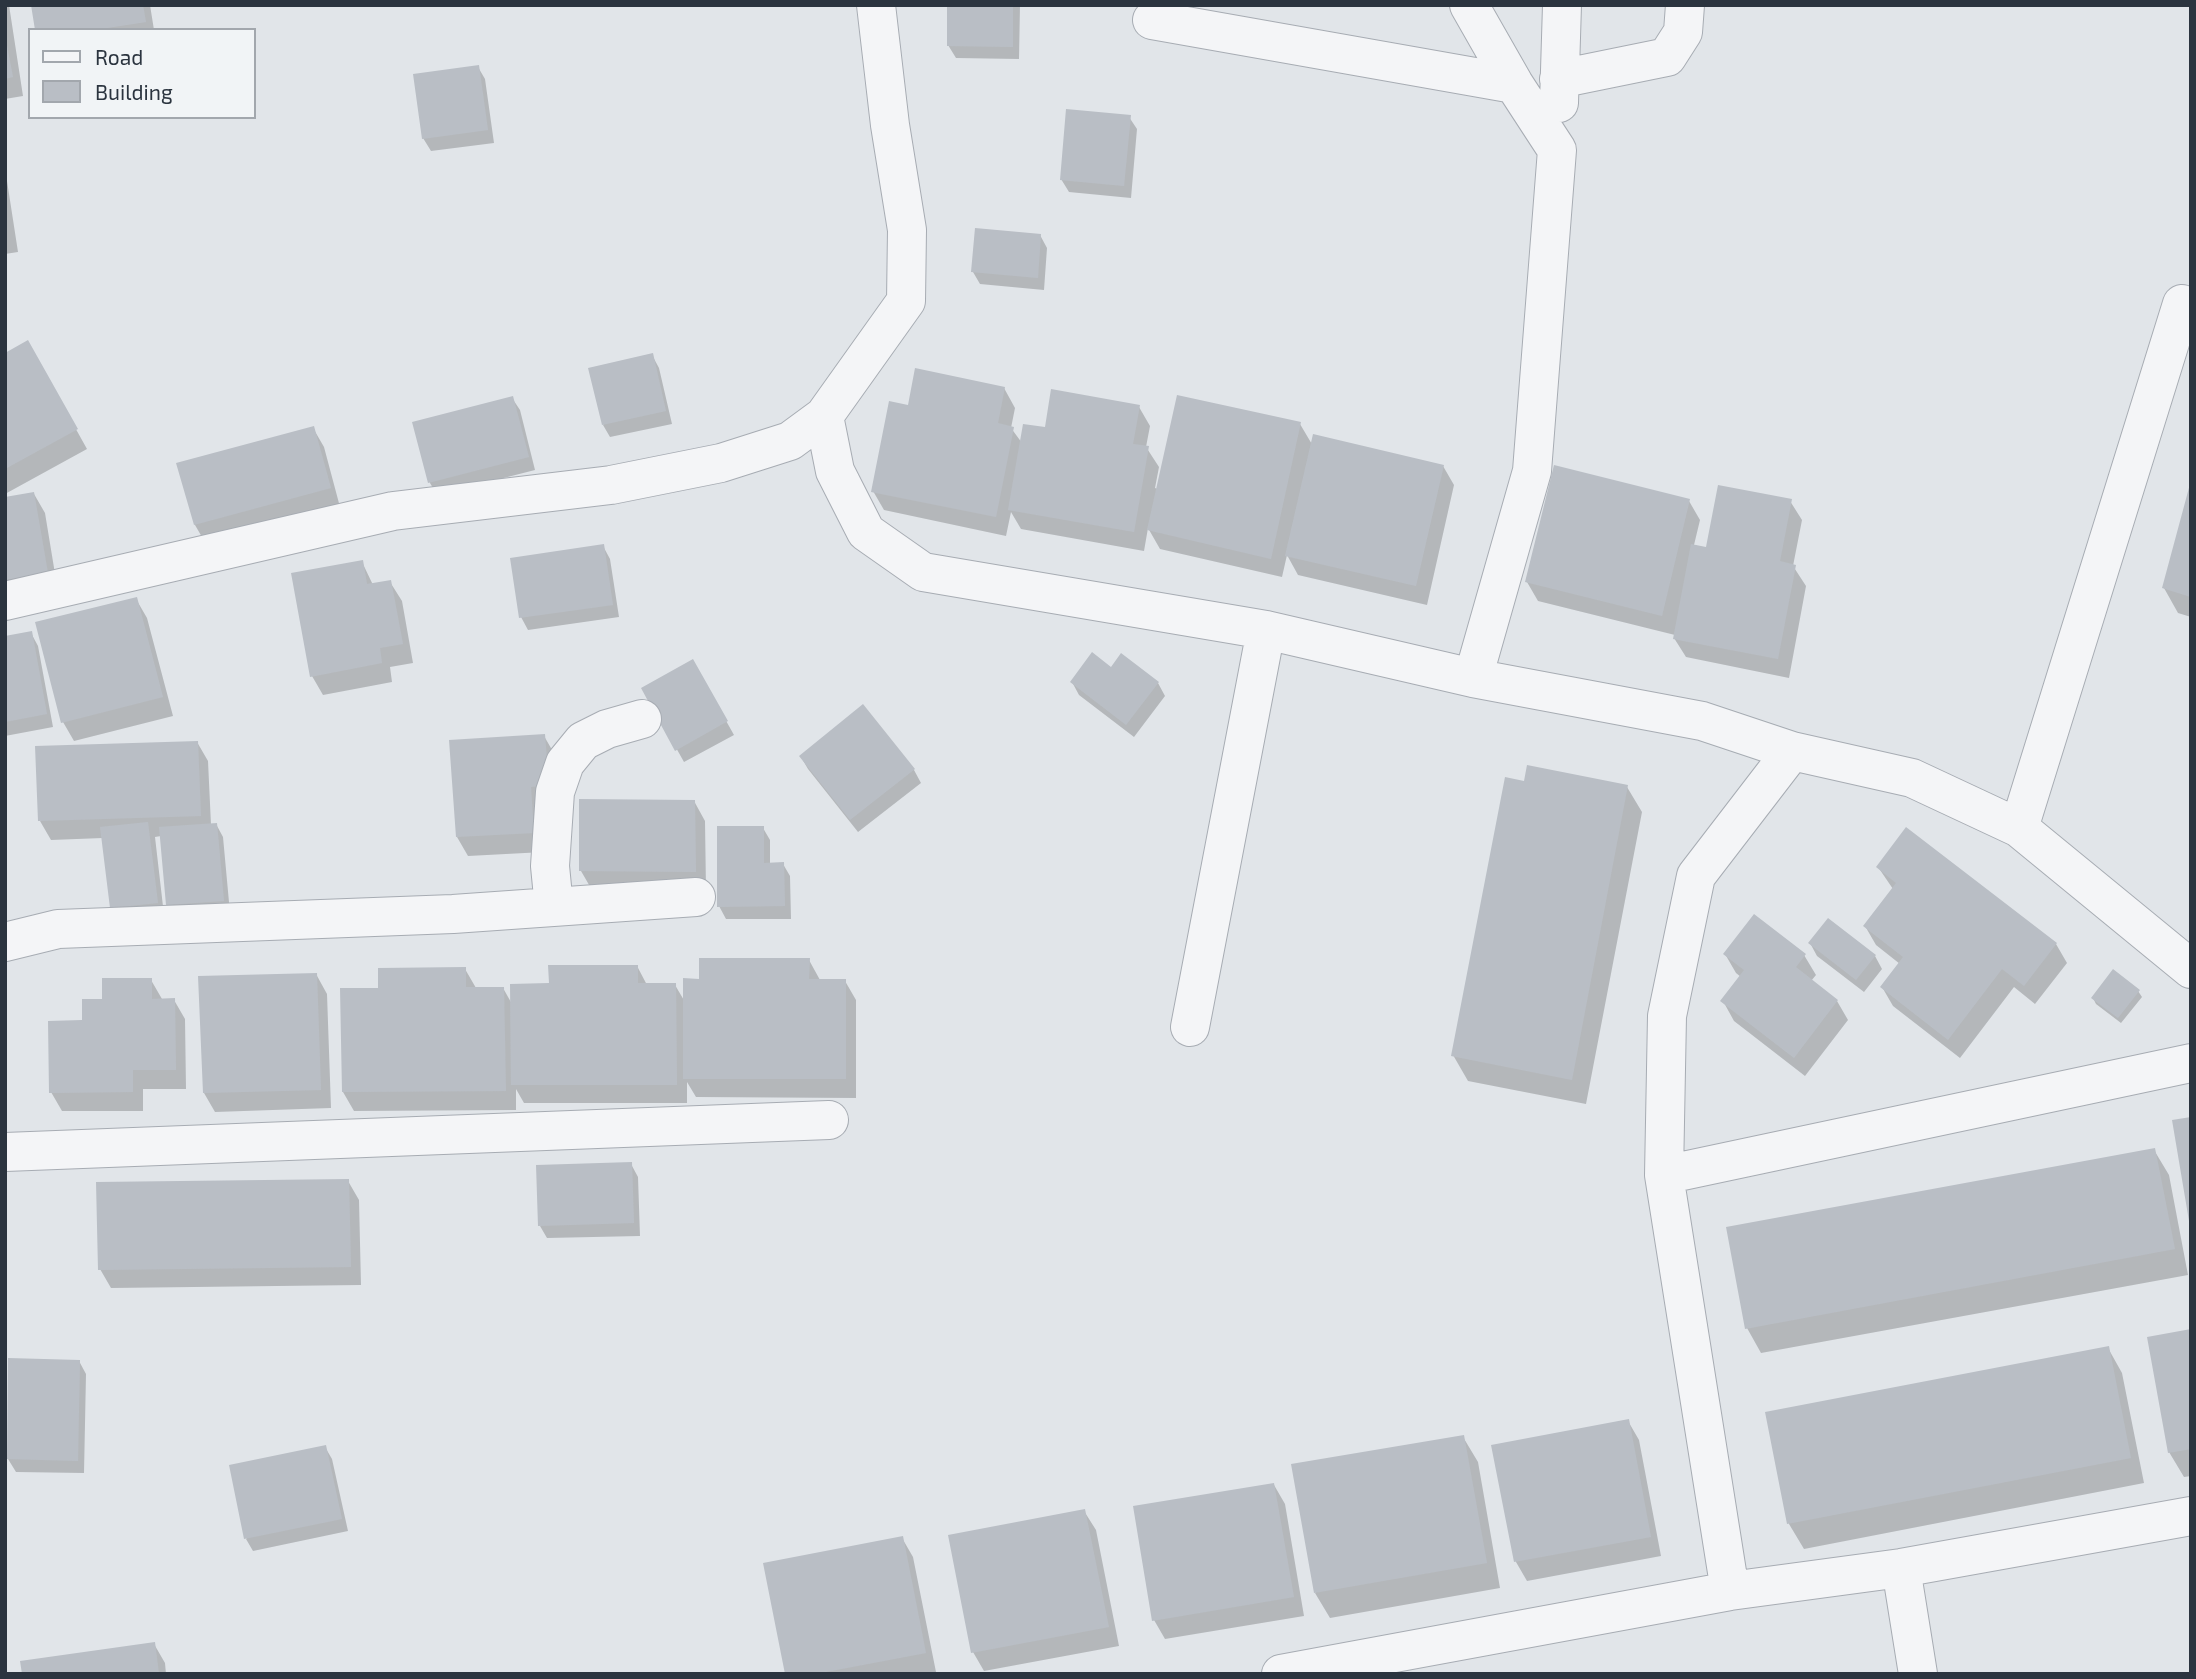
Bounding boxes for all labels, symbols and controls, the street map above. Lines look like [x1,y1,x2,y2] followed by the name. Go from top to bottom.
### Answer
[28,28,256,119] legend
[95,44,143,69] text: Road
[95,79,173,104] text: Building

